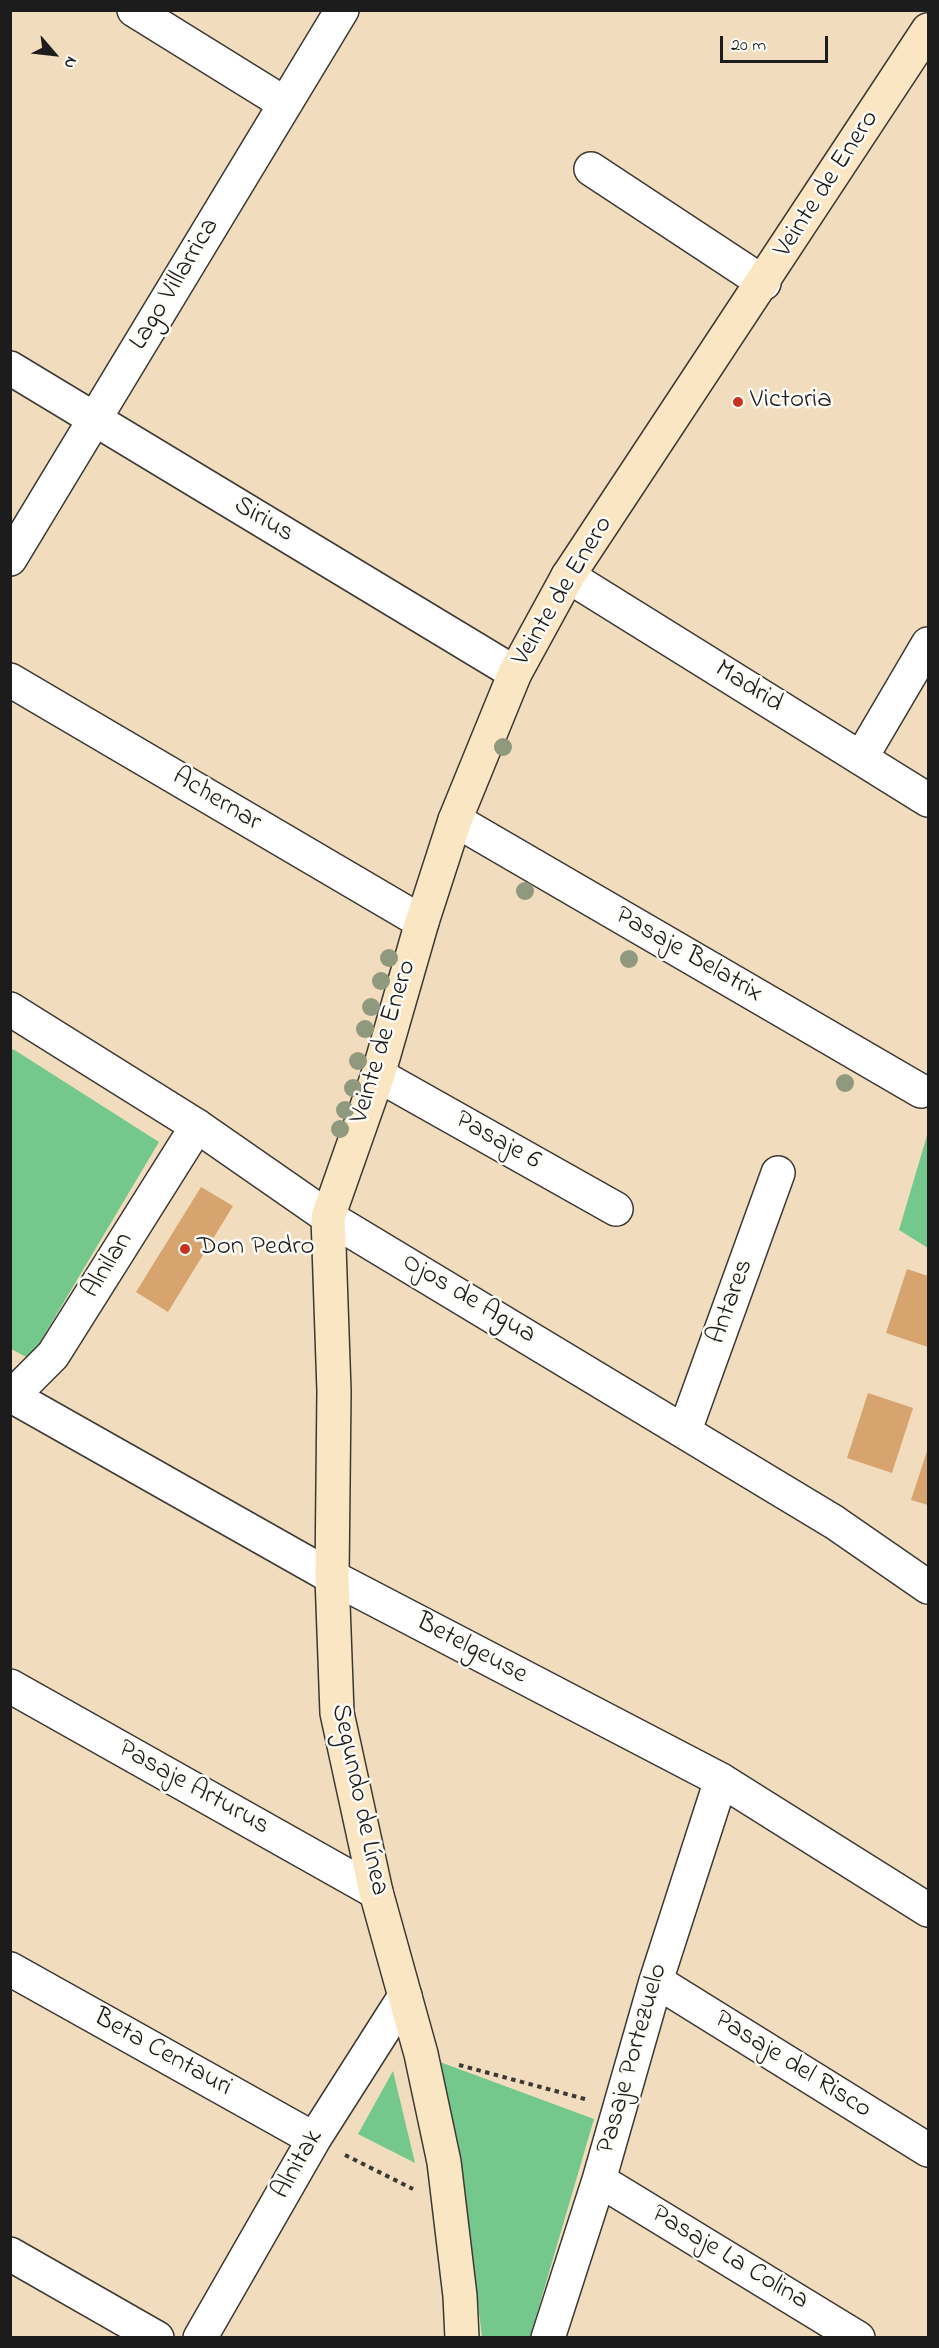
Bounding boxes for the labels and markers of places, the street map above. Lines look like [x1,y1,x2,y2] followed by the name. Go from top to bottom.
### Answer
[750,386,832,418] place label: Victoria
[731,395,745,409] marker: Victoria
[197,1233,315,1265] place label: Don Pedro
[178,1242,192,1256] marker: Don Pedro

